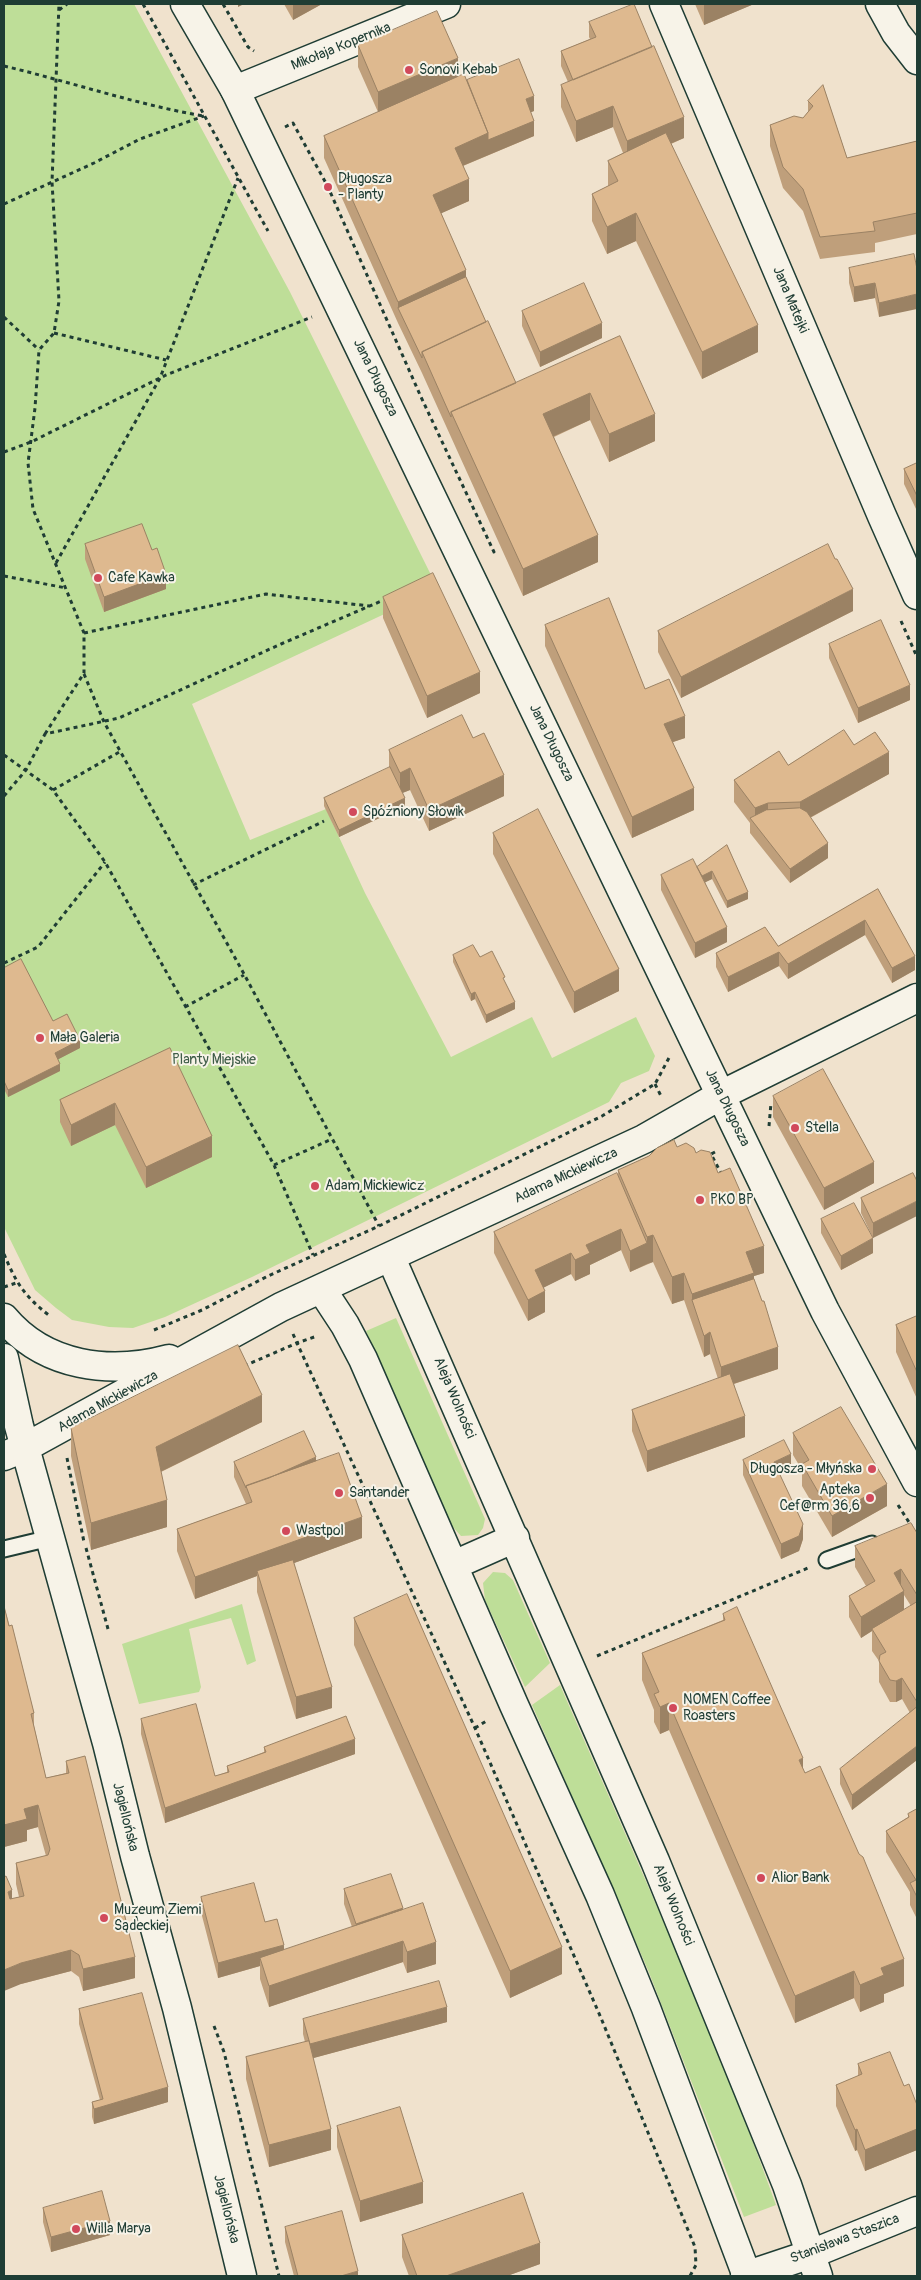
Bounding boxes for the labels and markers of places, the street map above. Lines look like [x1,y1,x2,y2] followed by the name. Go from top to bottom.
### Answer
[419,62,498,78] place label: Sonovi Kebab
[403,64,415,76] marker: Sonovi Kebab
[338,171,392,203] place label: Długosza - Planty
[322,181,334,193] marker: Długosza - Planty
[108,570,175,586] place label: Cafe Kawka
[92,572,104,584] marker: Cafe Kawka
[363,804,464,820] place label: Spóźniony Słowik
[347,806,359,818] marker: Spóźniony Słowik
[50,1030,120,1046] place label: Mała Galeria
[34,1032,46,1044] marker: Mała Galeria
[805,1120,839,1136] place label: Stella
[789,1122,801,1134] marker: Stella
[325,1178,424,1194] place label: Adam Mickiewicz
[309,1180,321,1192] marker: Adam Mickiewicz
[710,1192,754,1208] place label: PKO BP
[694,1194,706,1206] marker: PKO BP
[750,1461,862,1477] place label: Długosza - Młyńska
[866,1463,878,1475] marker: Długosza - Młyńska
[779,1482,860,1514] place label: Apteka Cef@rm 36,6
[349,1485,410,1501] place label: Santander
[333,1487,345,1499] marker: Santander
[864,1492,876,1504] marker: Apteka Cef@rm 36,6
[296,1523,344,1539] place label: Wastpol
[280,1525,292,1537] marker: Wastpol
[683,1692,771,1724] place label: NOMEN Coffee Roasters
[667,1702,679,1714] marker: NOMEN Coffee Roasters
[771,1870,829,1886] place label: Alior Bank
[755,1872,767,1884] marker: Alior Bank
[114,1902,201,1934] place label: Muzeum Ziemi Sądeckiej
[98,1912,110,1924] marker: Muzeum Ziemi Sądeckiej
[86,2221,151,2237] place label: Willa Marya
[70,2223,82,2235] marker: Willa Marya

